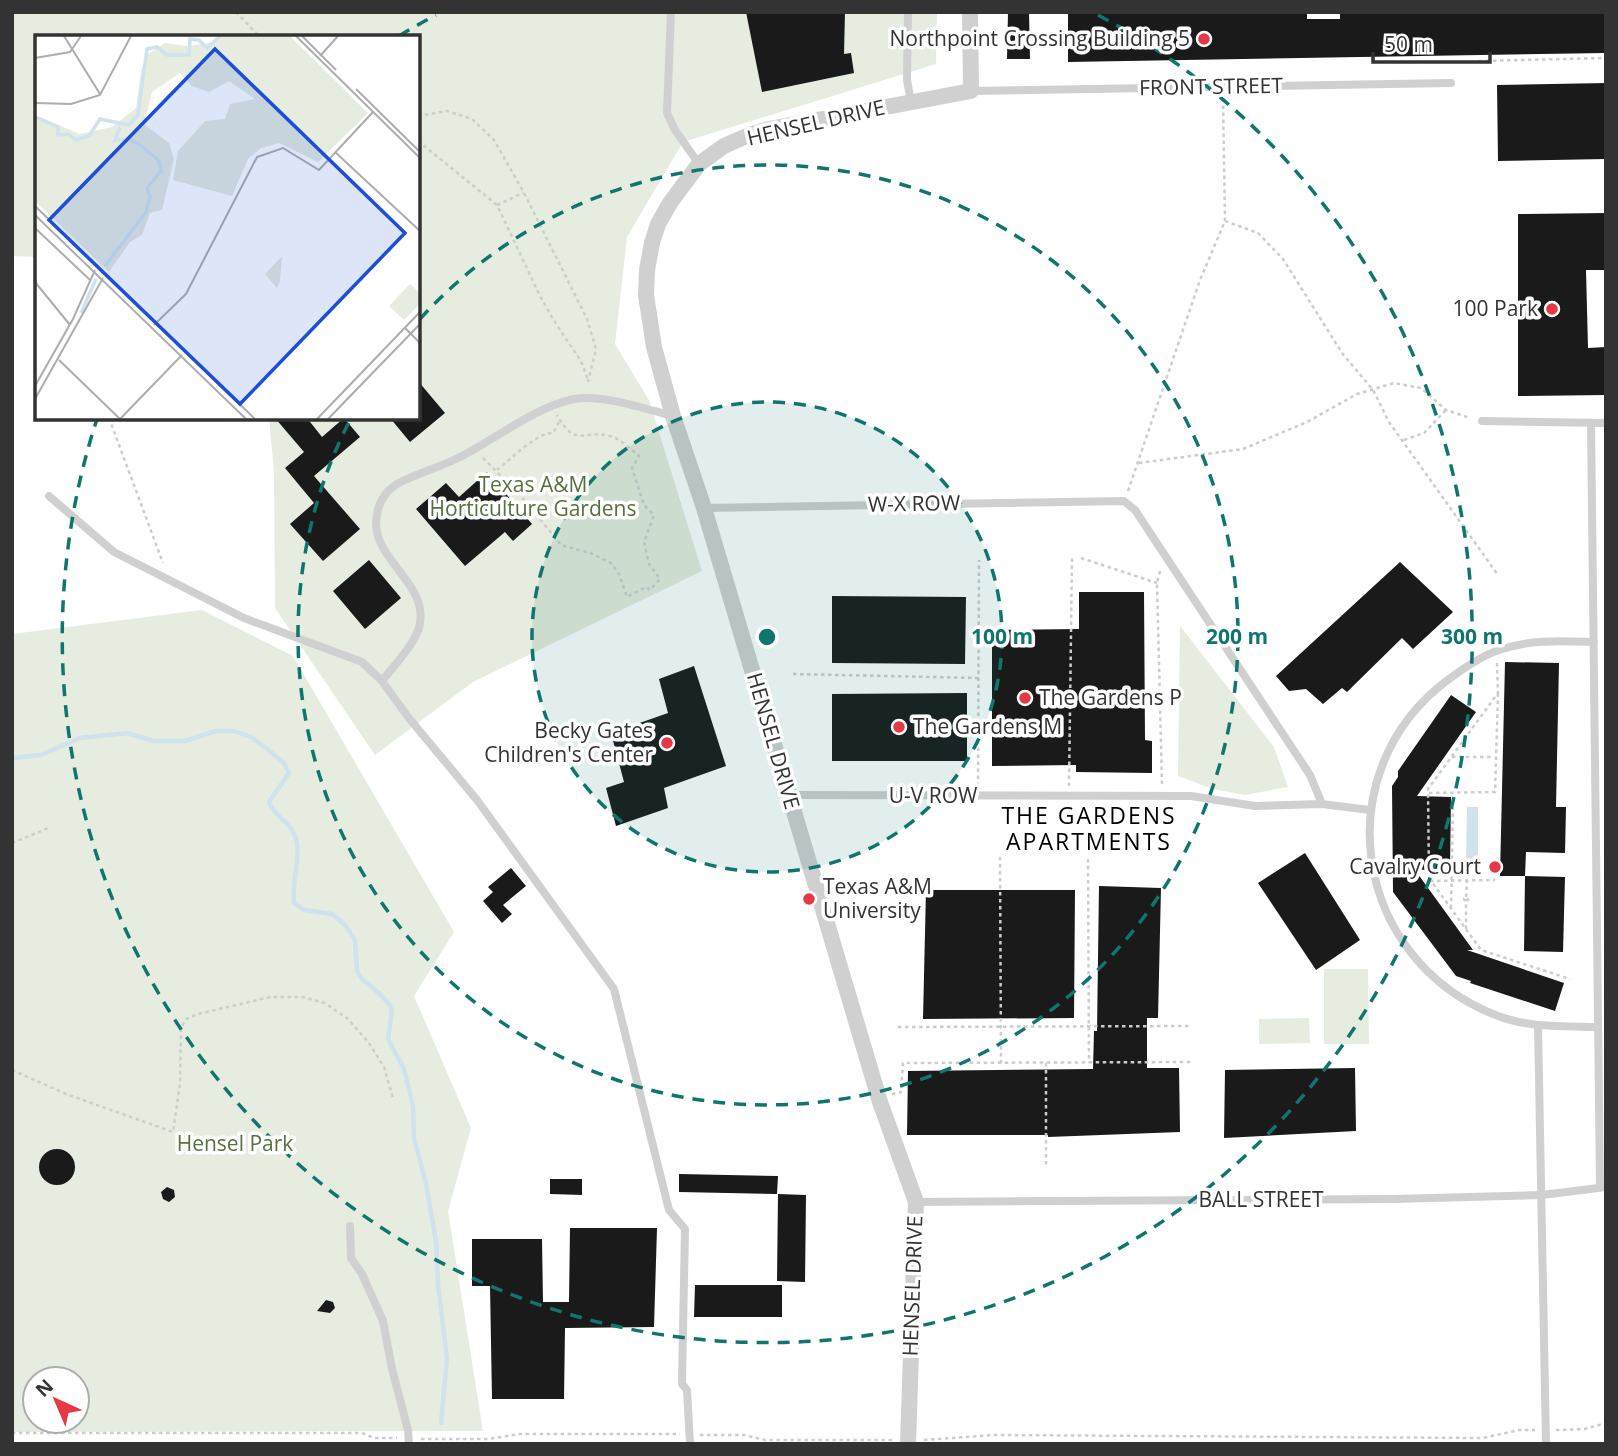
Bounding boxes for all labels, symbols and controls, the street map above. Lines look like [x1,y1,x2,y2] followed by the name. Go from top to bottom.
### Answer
[1373,21,1490,65] scale bar
[890,24,1190,52] place label: Northpoint Crossing Building 5
[1384,30,1433,58] text: 50 m
[1196,31,1212,47] marker: Northpoint Crossing Building 5
[35,35,420,420] inset map
[1139,71,1284,101] street label: FRONT STREET
[744,93,888,152] street label: HENSEL DRIVE
[1453,294,1538,322] place label: 100 Park
[1544,301,1560,317] marker: 100 Park
[430,470,636,522] park label: Texas A&M Horticulture Gardens
[868,488,961,518] street label: W-X ROW
[971,622,1033,650] text: 100 m
[1206,622,1268,650] text: 200 m
[1441,622,1503,650] text: 300 m
[755,625,779,649] centre of rings
[741,669,807,812] street label: HENSEL DRIVE
[1039,683,1182,711] place label: The Gardens P
[1017,690,1033,706] marker: The Gardens P
[913,712,1062,740] place label: The Gardens M
[484,716,653,768] place label: Becky Gates Children's Center
[891,719,907,735] marker: The Gardens M
[659,735,675,751] marker: Becky Gates Children's Center
[889,781,978,809] street label: U-V ROW
[1001,799,1177,857] district label: THE GARDENS APARTMENTS
[1349,852,1481,880] place label: Cavalry Court
[1487,859,1503,875] marker: Cavalry Court
[823,872,932,924] place label: Texas A&M University
[801,891,817,907] marker: Texas A&M University
[177,1129,293,1157] park label: Hensel Park
[1198,1185,1324,1213] street label: BALL STREET
[896,1215,928,1357] street label: HENSEL DRIVE
[21,1365,91,1435] north arrow
[30,1373,59,1402] text: N

